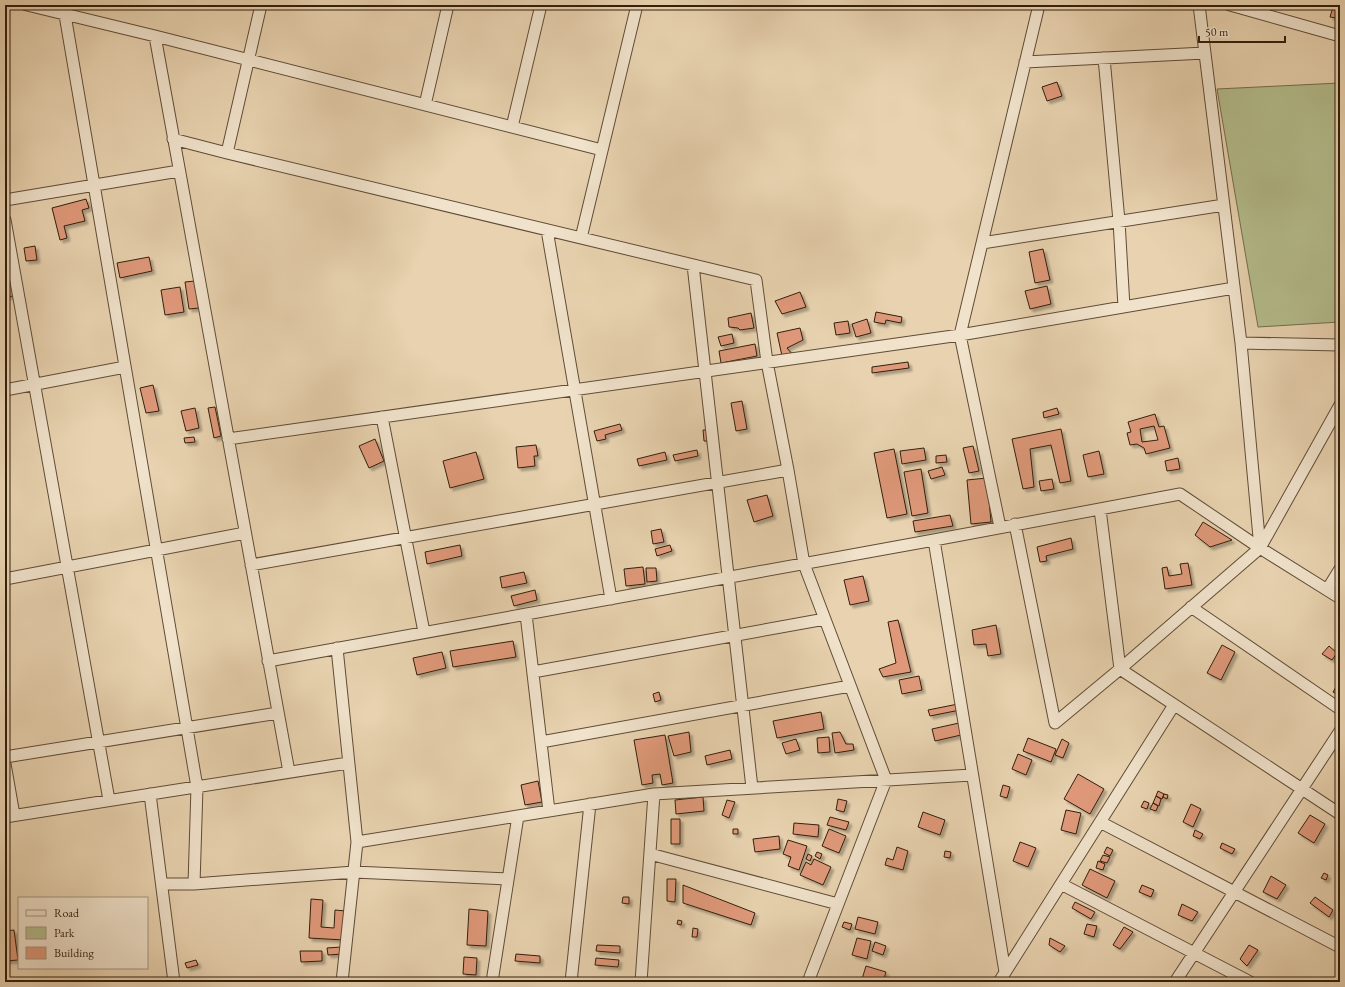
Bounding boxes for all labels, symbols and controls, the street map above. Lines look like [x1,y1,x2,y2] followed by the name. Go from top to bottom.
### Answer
[1199,18,1285,44] scale bar
[1205,24,1229,40] text: 50 m
[18,897,148,969] legend
[54,905,80,921] text: Road
[54,925,75,941] text: Park
[54,945,95,961] text: Building

